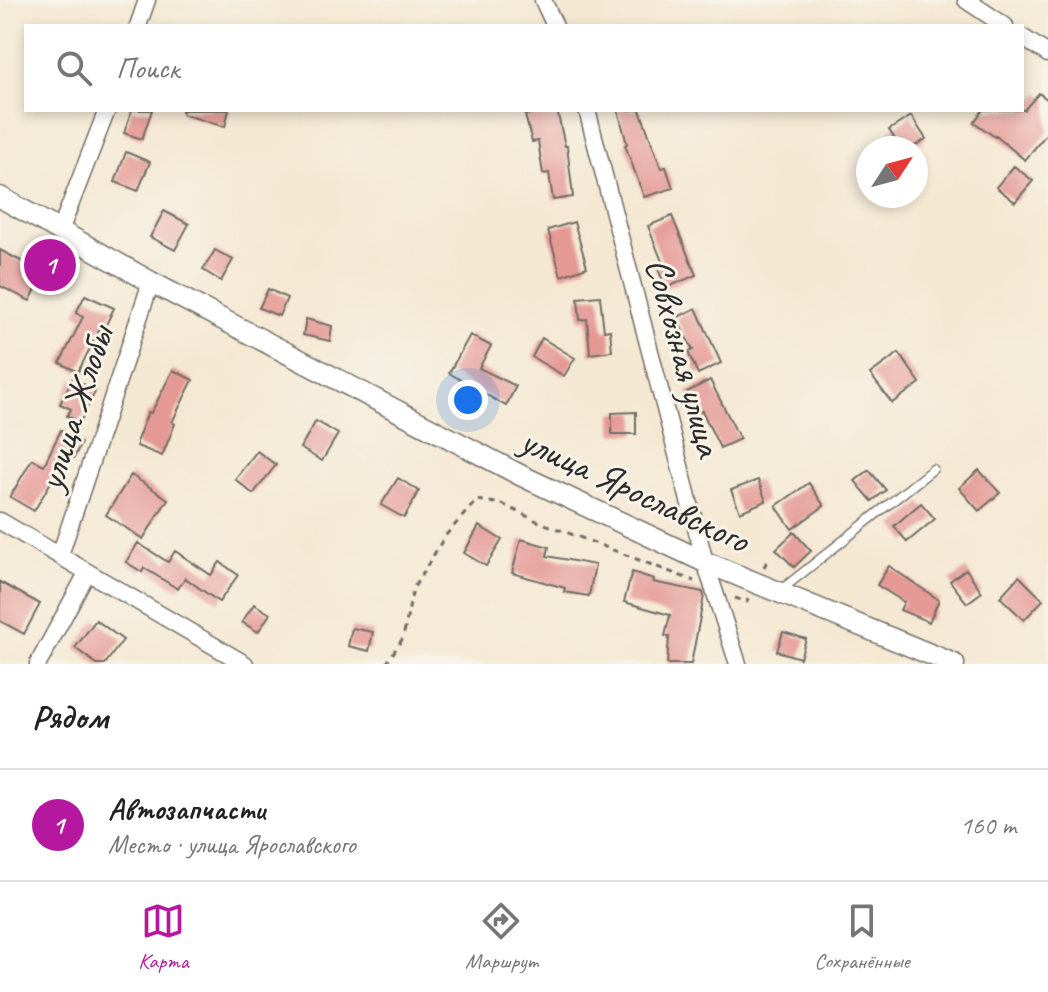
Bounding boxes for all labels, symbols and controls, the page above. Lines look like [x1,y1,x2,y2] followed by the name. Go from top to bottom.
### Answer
[24,24,1024,112] search box
[52,46,96,90] icon: search
[116,49,179,87] text: Поиск
[856,136,928,208] north arrow
[24,235,76,295] pin: 1
[635,253,734,464] street label: Совхозная улица
[26,317,124,498] street label: улица Жлобы
[448,380,488,420] your location
[512,416,759,564] street label: улица Ярославского
[32,695,108,738] text: Рядом
[108,790,265,828] text: Автозапчасти
[52,809,64,842] text: 1
[960,809,1016,842] text: 160 m
[108,828,356,861] text: Место · улица Ярославского
[138,899,189,975] tab: Карта
[465,899,538,975] tab: Маршрут
[814,899,910,975] tab: Сохранённые

